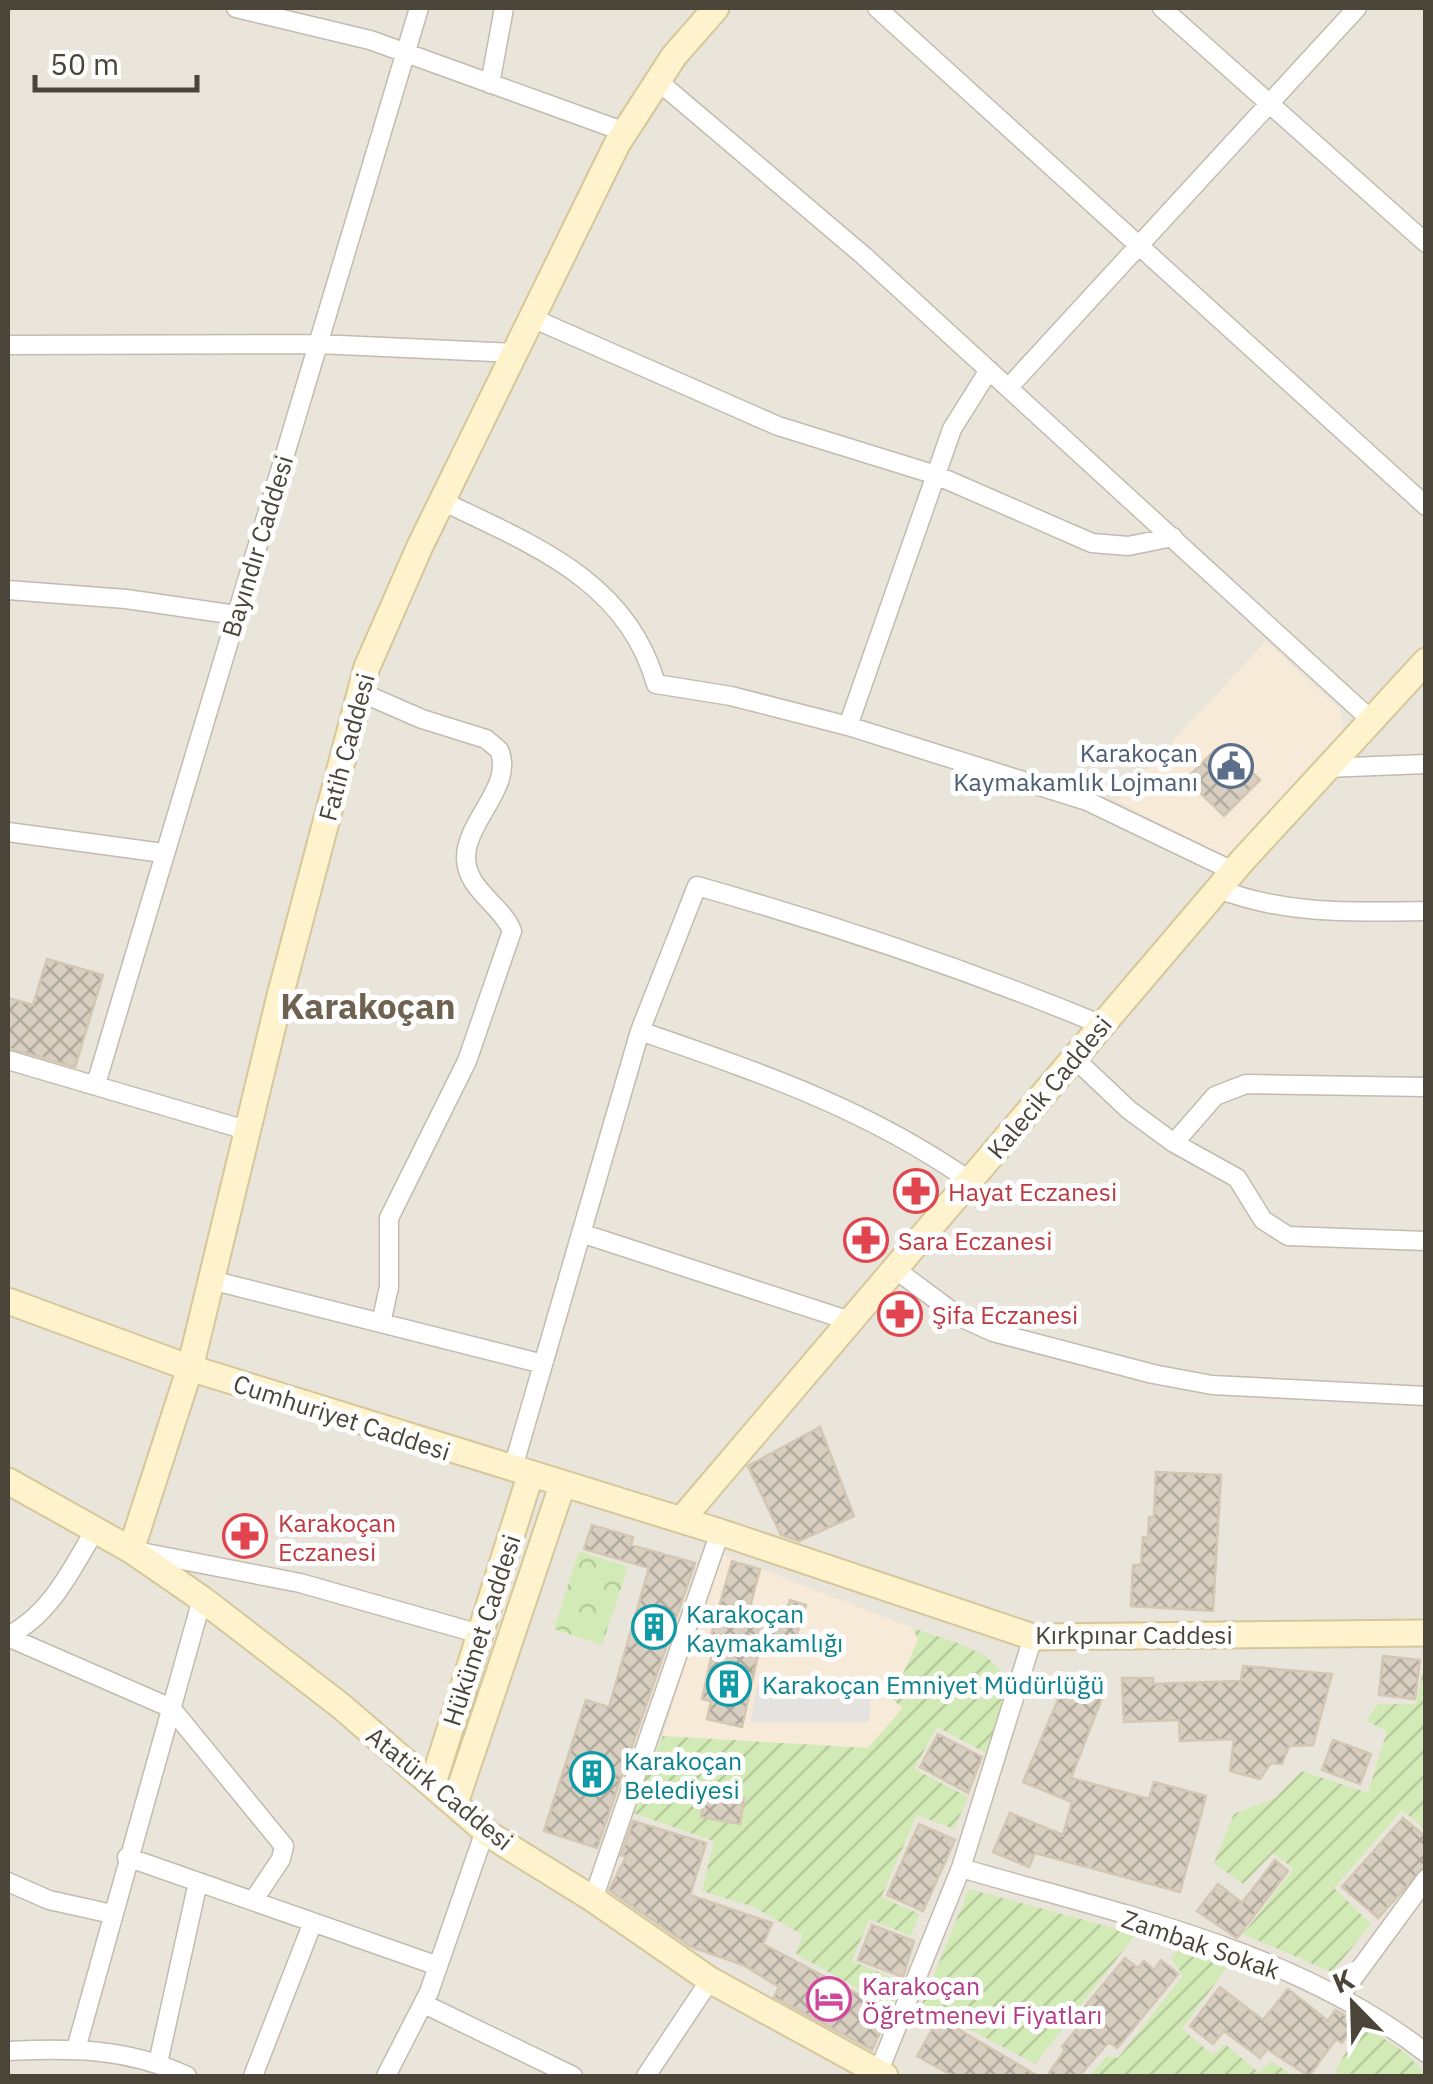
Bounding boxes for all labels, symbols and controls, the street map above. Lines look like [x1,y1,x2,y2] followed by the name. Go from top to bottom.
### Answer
[35,30,198,92] scale bar
[50,44,119,83] text: 50 m
[214,451,300,641] street label: Bayındır Caddesi
[310,670,382,824] street label: Fatih Caddesi
[953,736,1198,798] place label: Karakoçan Kaymakamlık Lojmanı
[1208,743,1254,789] public building icon: Karakoçan Kaymakamlık Lojmanı
[280,983,456,1029] district label: Karakoçan
[979,1008,1119,1166] street label: Kalecik Caddesi
[893,1168,939,1214] pharmacy icon: Hayat Eczanesi
[948,1175,1117,1208] place label: Hayat Eczanesi
[843,1217,889,1263] pharmacy icon: Sara Eczanesi
[898,1224,1052,1257] place label: Sara Eczanesi
[877,1291,923,1337] pharmacy icon: Şifa Eczanesi
[932,1298,1078,1331] place label: Şifa Eczanesi
[229,1366,455,1468] street label: Cumhuriyet Caddesi
[278,1506,396,1568] place label: Karakoçan Eczanesi
[222,1513,268,1559] pharmacy icon: Karakoçan Eczanesi
[435,1530,527,1730] street label: Hükümet Caddesi
[686,1597,843,1659] place label: Karakoçan Kaymakamlığı
[631,1604,677,1650] building icon: Karakoçan Kaymakamlığı
[1035,1618,1233,1651] street label: Kırkpınar Caddesi
[706,1661,752,1707] building icon: Karakoçan Emniyet Müdürlüğü
[762,1668,1104,1701] place label: Karakoçan Emniyet Müdürlüğü
[360,1719,520,1857] street label: Atatürk Caddesi
[624,1744,742,1806] place label: Karakoçan Belediyesi
[569,1751,615,1797] building icon: Karakoçan Belediyesi
[1118,1902,1284,1986] street label: Zambak Sokak
[1303,1954,1403,2054] north arrow
[1327,1959,1360,2001] text: K
[862,1969,1102,2031] place label: Karakoçan Öğretmenevi Fiyatları
[806,1976,852,2022] hotel icon: Karakoçan Öğretmenevi Fiyatları

